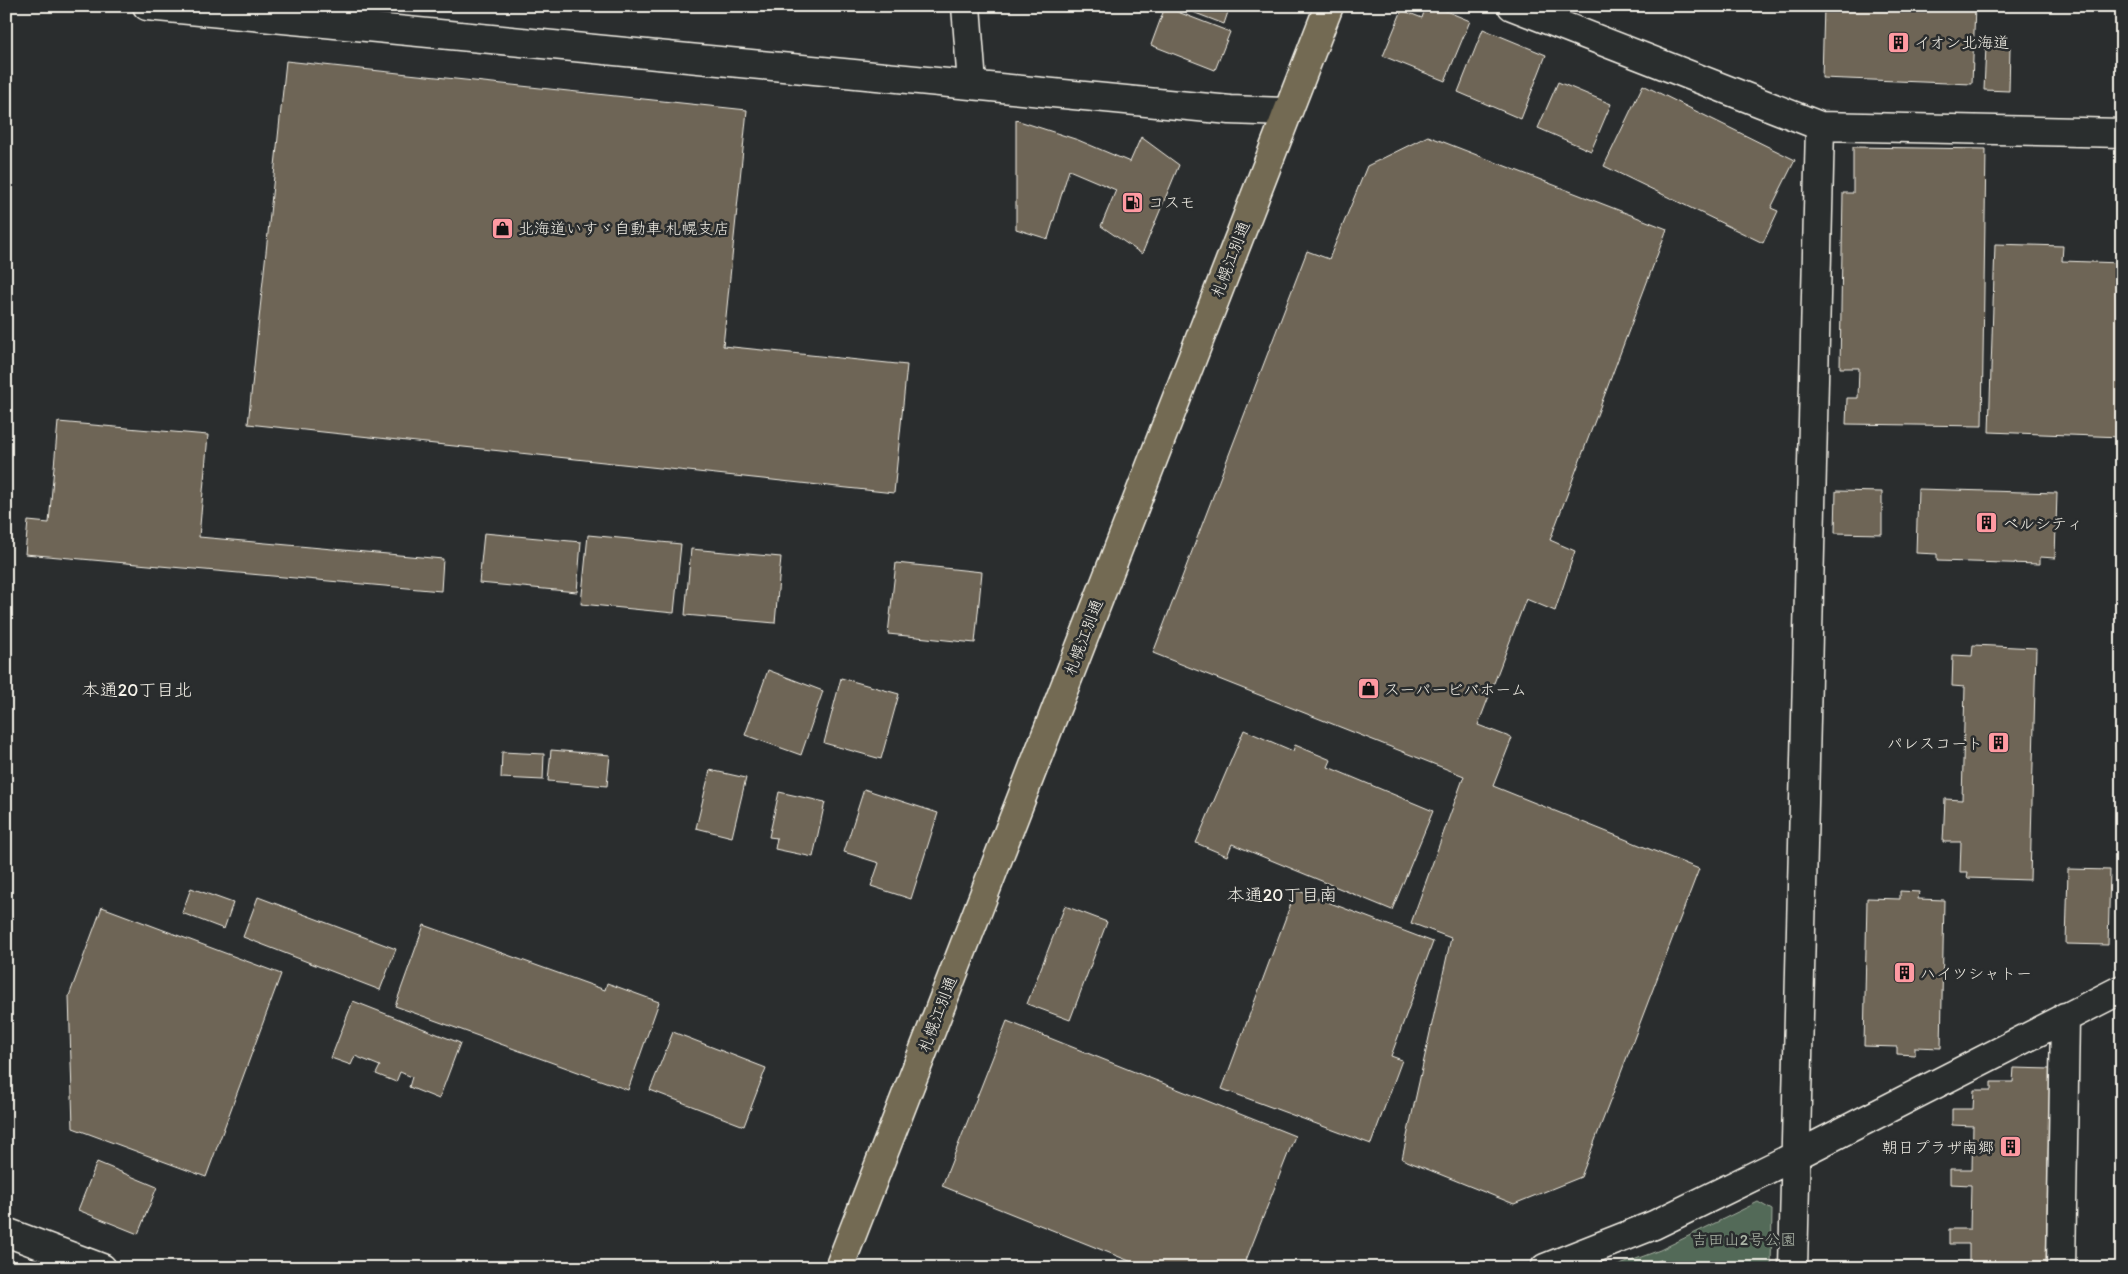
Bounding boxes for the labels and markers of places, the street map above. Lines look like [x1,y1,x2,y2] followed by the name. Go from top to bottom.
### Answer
[1886,30,1910,54] building icon: イオン北海道
[1914,33,2009,52] place label: イオン北海道
[1120,190,1144,214] fuel station icon: コスモ
[1148,193,1195,212] place label: コスモ
[490,216,514,240] shop icon: 北海道いすゞ自動車 札幌支店
[518,219,730,238] place label: 北海道いすゞ自動車 札幌支店
[1975,511,1999,535] building icon: ベルシティ
[2003,514,2083,533] place label: ベルシティ
[1356,677,1380,701] shop icon: スーパービバホーム
[1384,680,1527,699] place label: スーパービバホーム
[1987,731,2011,755] building icon: パレスコート
[1887,734,1983,753] place label: パレスコート
[1892,961,1916,985] building icon: ハイツシャトー
[1920,964,2032,983] place label: ハイツシャトー
[1998,1135,2022,1159] building icon: 朝日プラザ南郷
[1882,1138,1994,1157] place label: 朝日プラザ南郷

